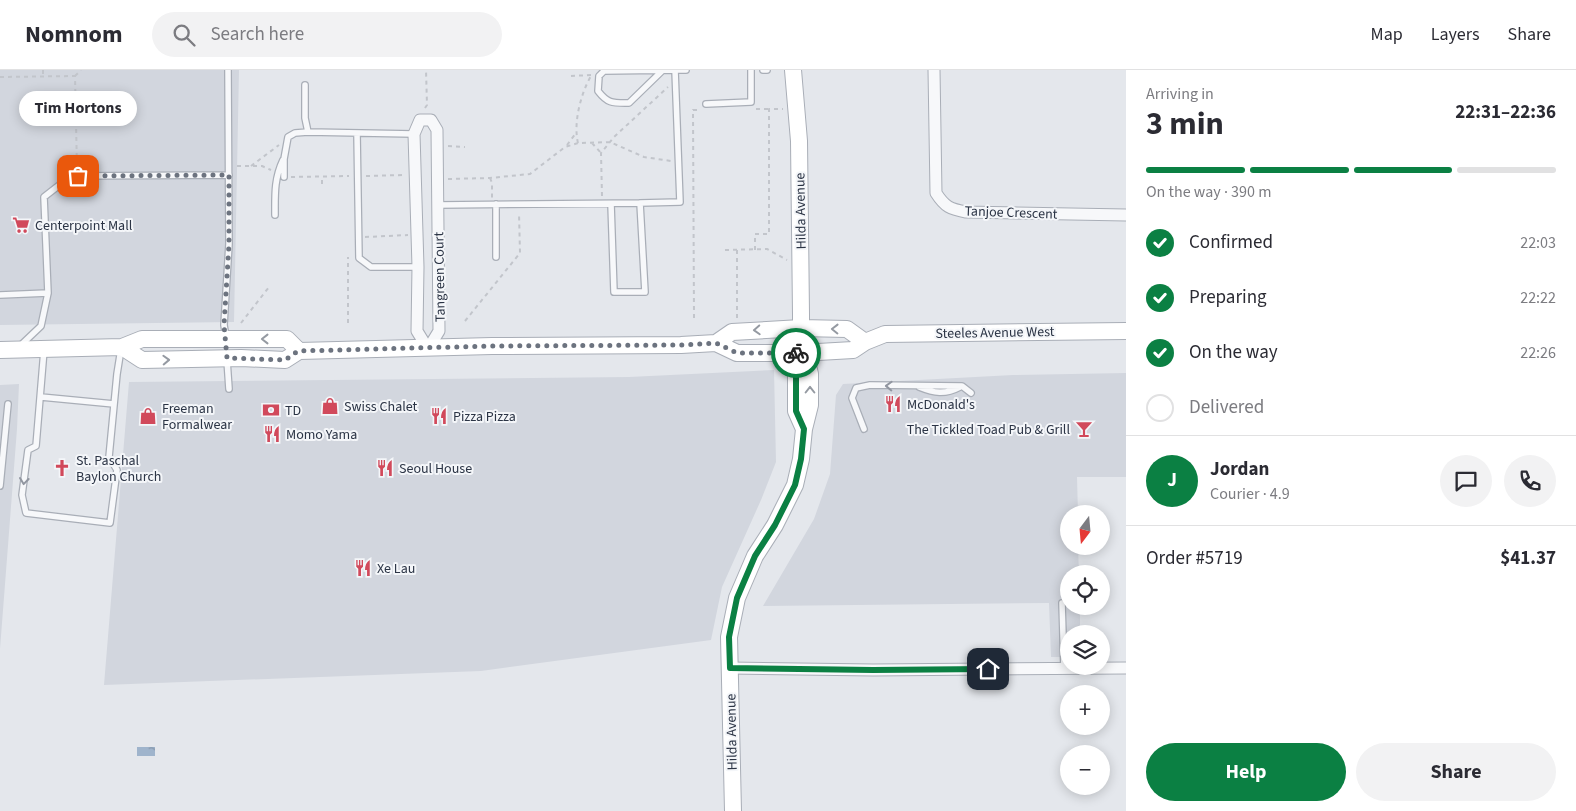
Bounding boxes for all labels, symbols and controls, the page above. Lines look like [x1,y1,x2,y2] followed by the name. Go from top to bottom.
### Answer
[152,12,502,57] search box
[25,17,122,52] text: Nomnom
[170,21,198,49] icon: search
[210,21,304,48] text: Search here
[1371,22,1403,47] text: Map
[1431,22,1480,47] text: Layers
[1508,22,1551,47] text: Share
[1146,83,1214,105] text: Arriving in
[19,91,137,126] callout: Tim Hortons
[34,97,122,119] text: Tim Hortons
[1455,99,1556,126] text: 22:31–22:36
[1146,101,1224,147] text: 3 min
[57,155,99,197] pin
[64,162,92,190] icon: bag
[790,172,812,250] street label: Hilda Avenue
[1146,181,1271,203] text: On the way · 390 m
[964,201,1058,225] street label: Tanjoe Crescent
[11,215,31,235] supermarket icon: Centerpoint Mall
[35,216,133,236] place label: Centerpoint Mall
[1146,229,1174,257] icon: check
[1189,229,1273,256] text: Confirmed
[429,231,451,322] street label: Tangreen Court
[1520,232,1556,254] text: 22:03
[1146,284,1174,312] icon: check
[1189,284,1267,311] text: Preparing
[1520,287,1556,309] text: 22:22
[935,322,1055,344] street label: Steeles Avenue West
[831,323,839,334] one-way arrow
[752,325,760,336] one-way arrow
[771,328,821,378] courier
[261,334,268,344] one-way arrow
[782,339,810,367] icon: bike
[1146,339,1174,367] icon: check
[1189,339,1278,366] text: On the way
[1520,342,1556,364] text: 22:26
[163,354,171,365] one-way arrow
[885,380,893,391] one-way arrow
[805,386,815,394] one-way arrow
[883,394,903,414] restaurant icon: McDonald's
[1189,394,1264,421] text: Delivered
[907,395,975,415] place label: McDonald's
[320,396,340,416] shop icon: Swiss Chalet
[344,397,418,417] place label: Swiss Chalet
[162,399,232,435] place label: Freeman Formalwear
[261,400,281,420] bank icon: TD
[285,401,301,421] place label: TD
[138,406,158,426] shop icon: Freeman Formalwear
[429,406,449,426] restaurant icon: Pizza Pizza
[453,407,516,427] place label: Pizza Pizza
[1074,419,1094,439] bar icon: The Tickled Toad Pub & Grill
[907,420,1070,440] place label: The Tickled Toad Pub & Grill
[262,424,282,444] restaurant icon: Momo Yama
[286,425,357,445] place label: Momo Yama
[76,451,161,487] place label: St. Paschal Baylon Church
[1440,455,1492,507] button: chat
[1504,455,1556,507] button: phone
[1210,456,1269,483] text: Jordan
[52,458,72,478] church icon: St. Paschal Baylon Church
[375,458,395,478] restaurant icon: Seoul House
[399,459,472,479] place label: Seoul House
[1167,467,1177,494] text: J
[19,478,30,486] one-way arrow
[1210,483,1290,505] text: Courier · 4.9
[1060,505,1110,555] north arrow
[1060,505,1110,795] map controls
[1146,545,1243,572] text: Order #5719
[1500,545,1556,572] text: $41.37
[353,558,373,578] restaurant icon: Xe Lau
[377,559,415,579] place label: Xe Lau
[1060,565,1110,615] button: locate
[1060,625,1110,675] button: layers
[967,648,1009,690] pin
[974,655,1002,683] icon: home
[1060,685,1110,735] button: +
[721,693,743,771] street label: Hilda Avenue
[1146,743,1346,801] button: Help
[1356,743,1556,801] button: Share
[1060,745,1110,795] button: −

